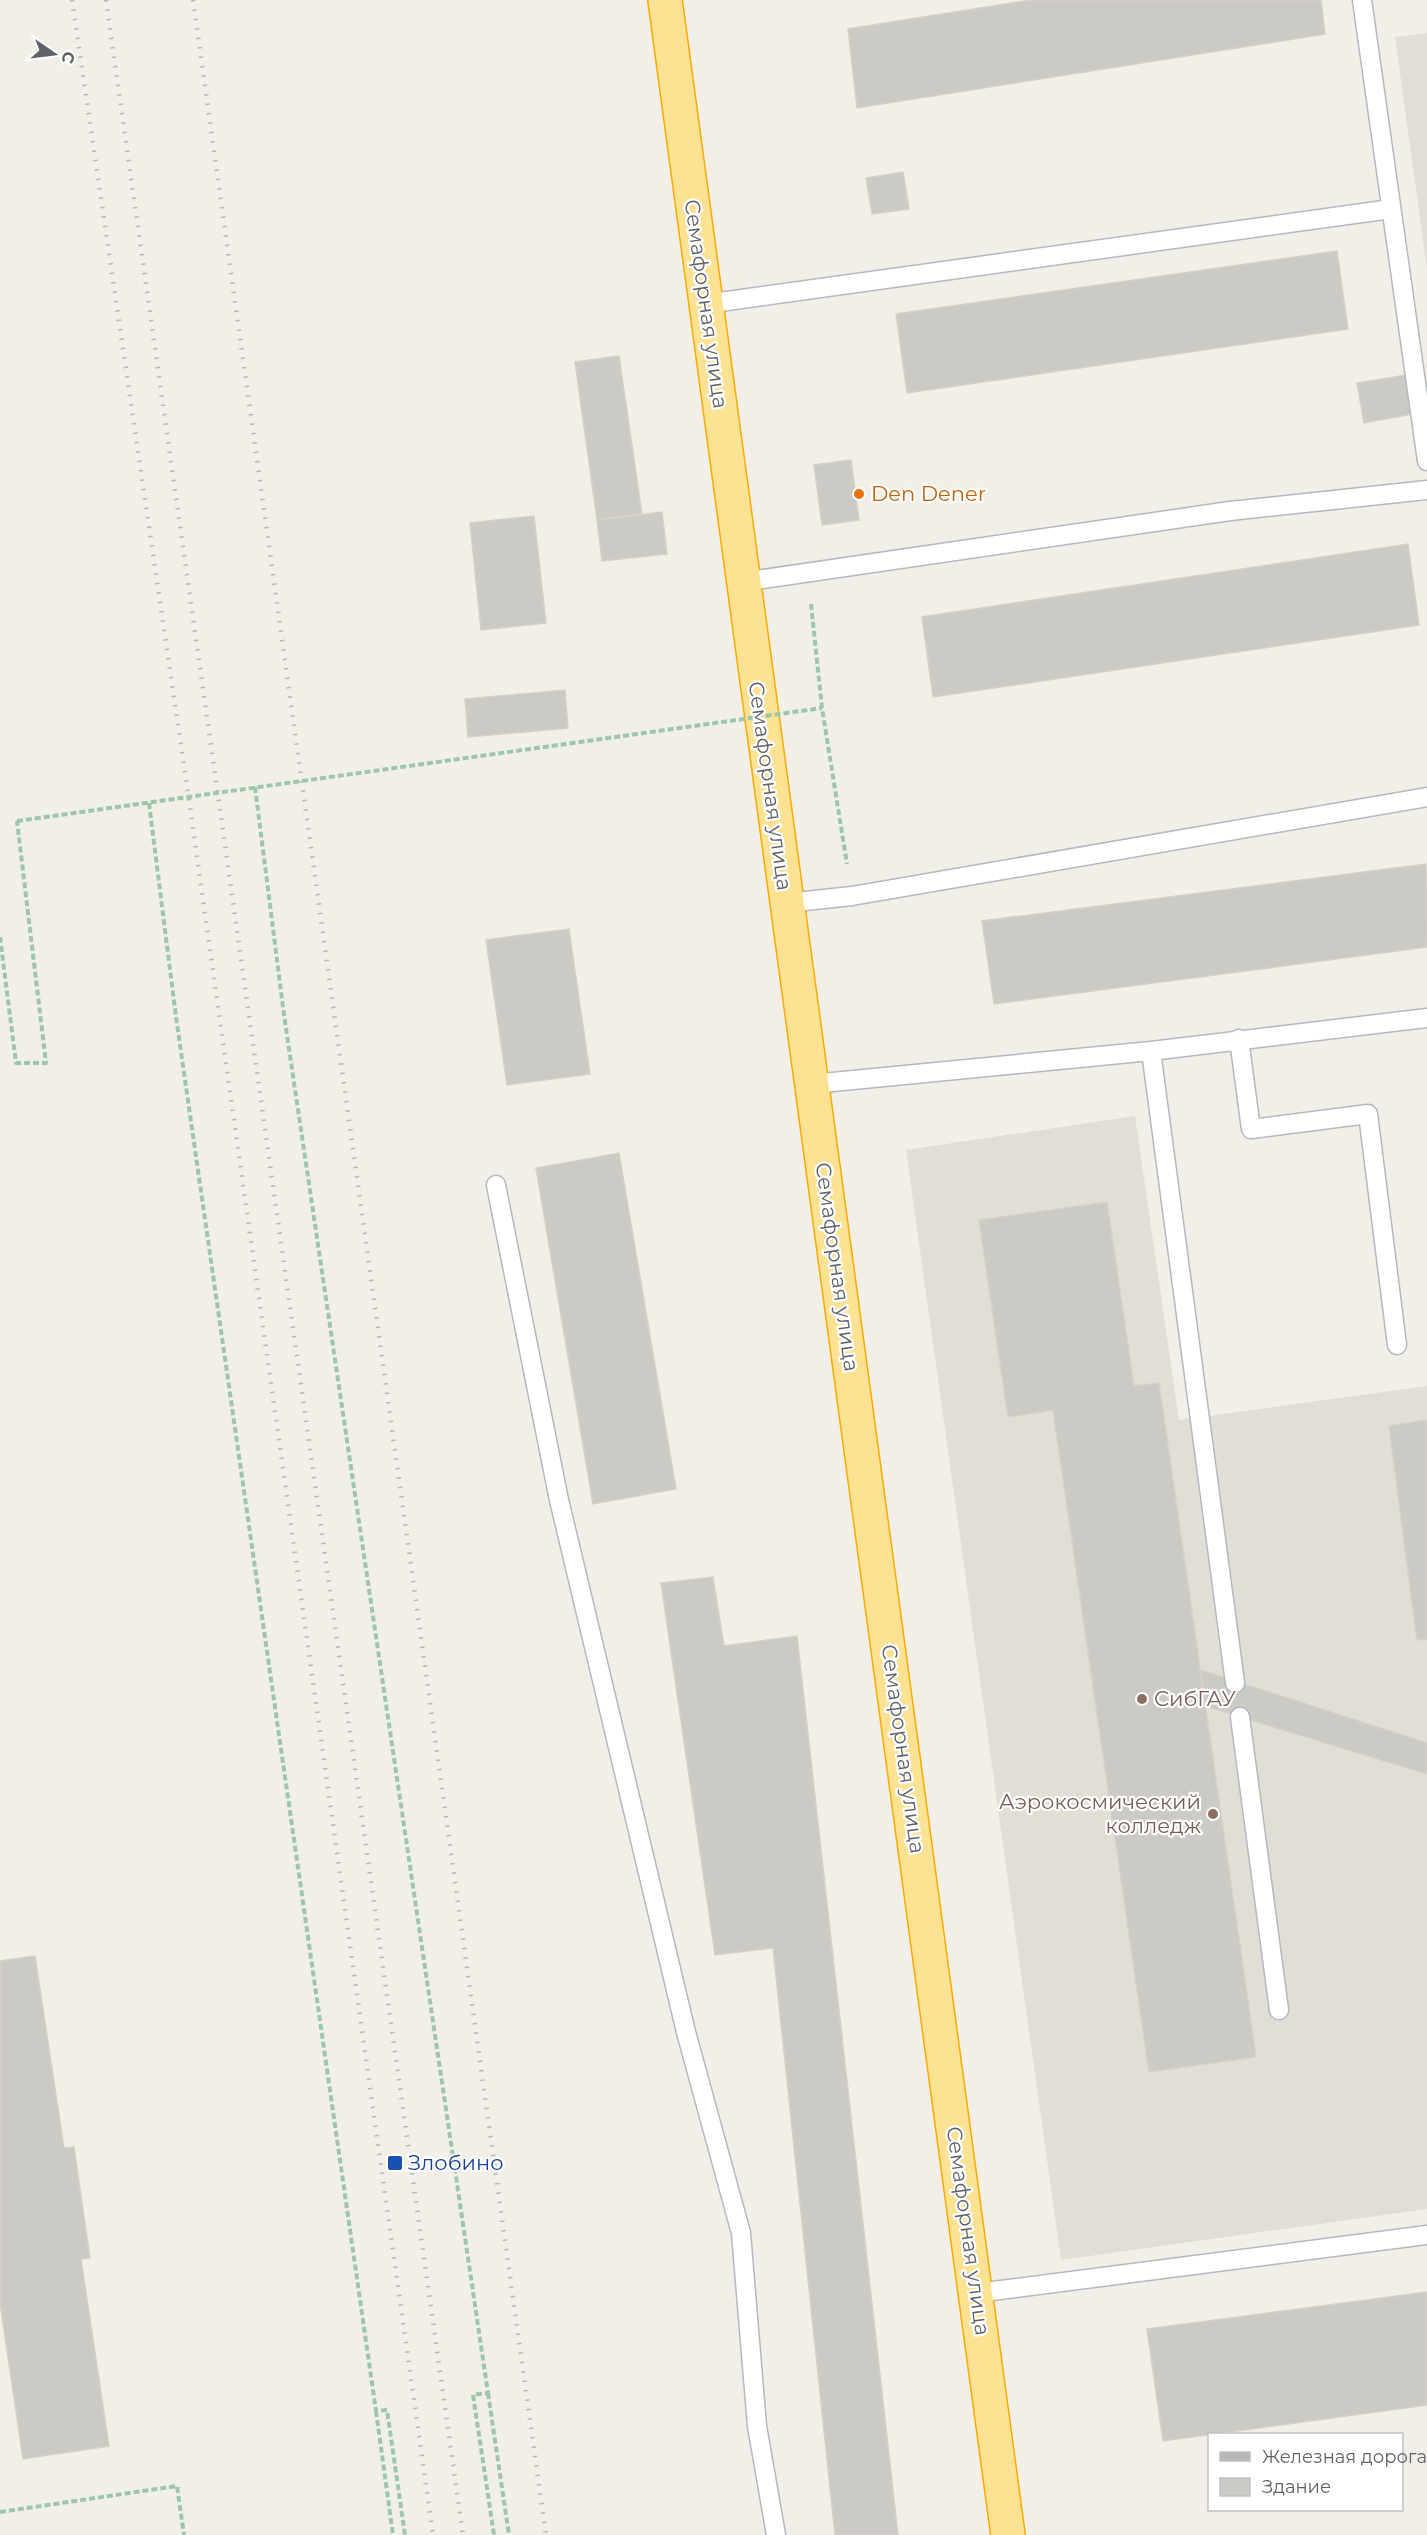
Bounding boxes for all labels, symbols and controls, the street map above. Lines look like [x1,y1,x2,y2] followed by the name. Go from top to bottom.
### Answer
[24,24,84,84] north arrow
[57,50,79,66] text: С
[679,198,734,410] street label: Семафорная улица
[871,481,986,506] place label: Den Dener
[852,487,866,501] marker: Den Dener
[743,680,798,892] street label: Семафорная улица
[810,1161,865,1373] street label: Семафорная улица
[876,1643,931,1855] street label: Семафорная улица
[1154,1686,1237,1711] place label: СибГАУ
[1135,1692,1149,1706] marker: СибГАУ
[999,1789,1201,1838] place label: Аэрокосмический колледж
[1206,1807,1220,1821] marker: Аэрокосмический колледж
[941,2125,996,2337] street label: Семафорная улица
[408,2150,504,2175] place label: Злобино
[386,2154,404,2172] marker: Злобино
[1208,2433,1403,2511] legend
[1262,2446,1427,2468] text: Железная дорога
[1262,2476,1331,2498] text: Здание

